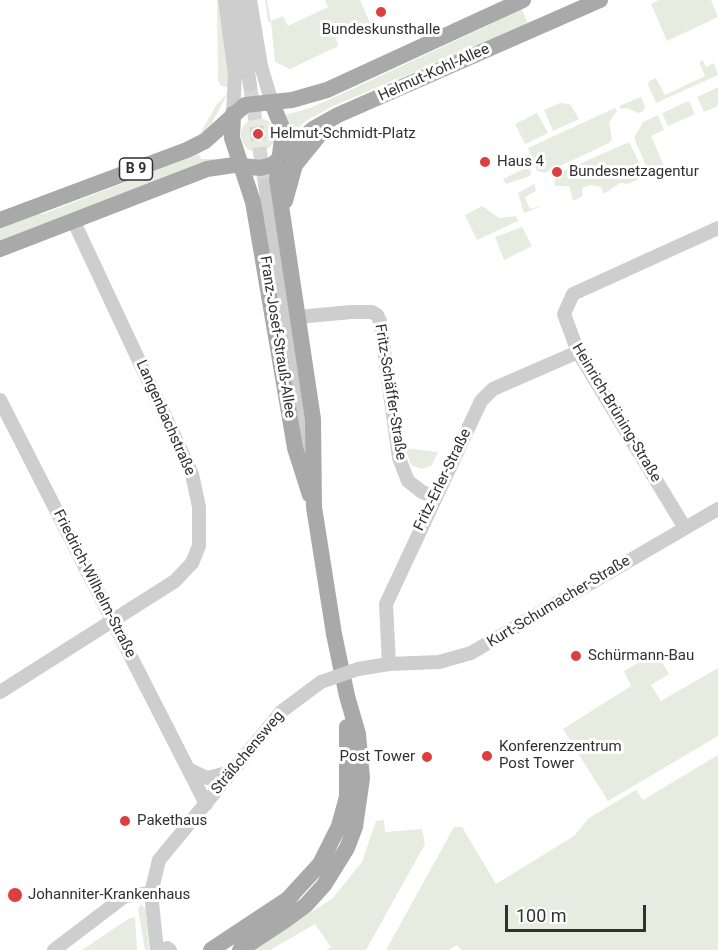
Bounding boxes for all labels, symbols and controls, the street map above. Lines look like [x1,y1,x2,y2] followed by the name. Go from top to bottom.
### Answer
[374,5,388,19] marker: Bundeskunsthalle
[322,21,440,39] place label: Bundeskunsthalle
[376,40,492,106] street label: Helmut-Kohl-Allee
[270,125,416,143] place label: Helmut-Schmidt-Platz
[251,127,265,141] marker: Helmut-Schmidt-Platz
[497,153,544,171] place label: Haus 4
[478,155,492,169] marker: Haus 4
[120,158,152,180] road number: B 9
[569,163,699,181] place label: Bundesnetzagentur
[550,165,564,179] marker: Bundesnetzagentur
[255,255,299,419] street label: Franz-Josef-Strauß-Allee
[370,323,410,461] street label: Fritz-Schäffer-Straße
[567,340,665,486] street label: Heinrich-Brüning-Straße
[131,358,199,478] street label: Langenbachstraße
[410,426,476,534] street label: Fritz-Erler-Straße
[49,507,139,661] street label: Friedrich-Wilhelm-Straße
[484,552,634,652] street label: Kurt-Schumacher-Straße
[588,647,694,665] place label: Schürmann-Bau
[569,649,583,663] marker: Schürmann-Bau
[208,708,288,798] street label: Sträßchensweg
[499,738,622,773] place label: Konferenzzentrum Post Tower
[340,748,415,766] place label: Post Tower
[480,749,494,763] marker: Konferenzzentrum Post Tower
[420,750,434,764] marker: Post Tower
[137,812,207,830] place label: Pakethaus
[118,814,132,828] marker: Pakethaus
[6,886,24,904] marker: Johanniter-Krankenhaus
[28,886,190,904] place label: Johanniter-Krankenhaus
[508,893,649,931] scale bar
[516,905,567,926] text: 100 m

